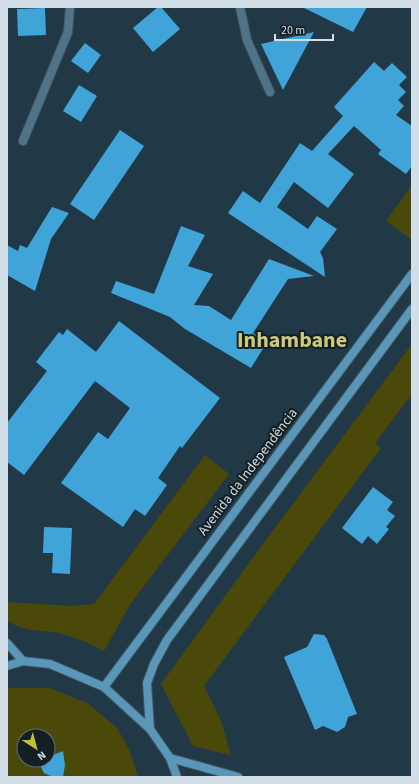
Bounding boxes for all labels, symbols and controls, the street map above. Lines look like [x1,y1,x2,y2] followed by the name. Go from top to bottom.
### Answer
[275,16,333,42] scale bar
[281,22,305,39] text: 20 m
[237,324,347,356] district label: Inhambane
[193,404,303,540] street label: Avenida da Independência
[16,728,56,768] north arrow
[34,747,49,764] text: N

